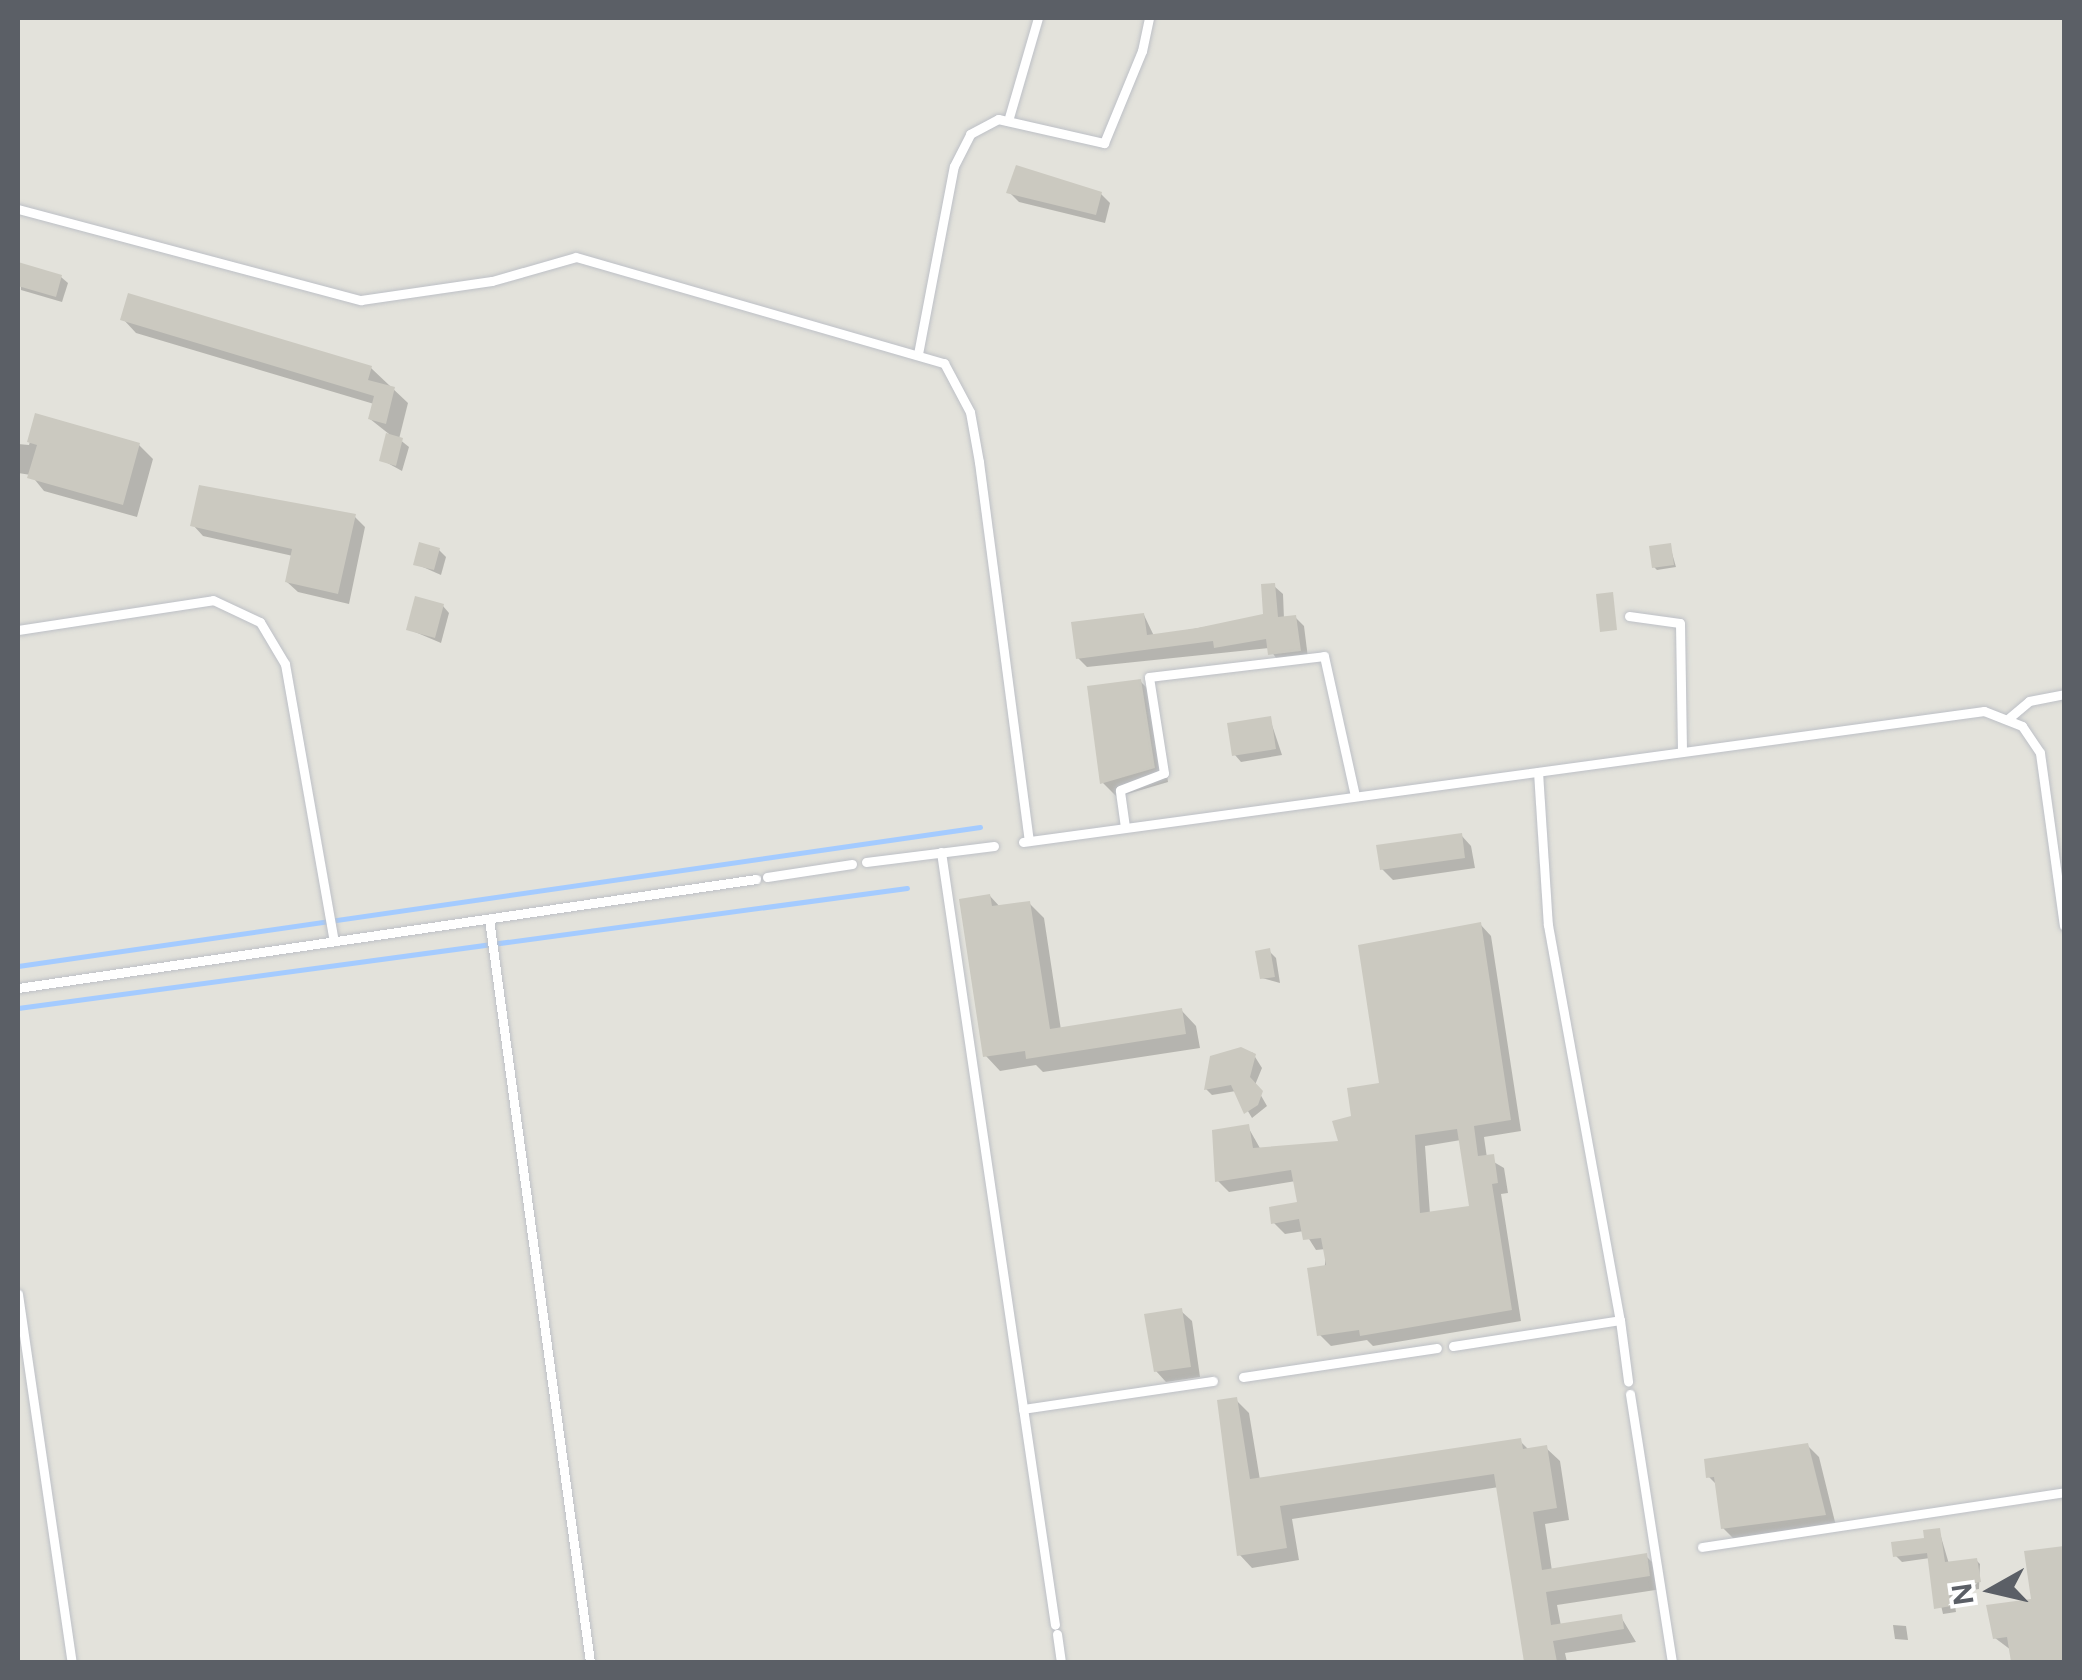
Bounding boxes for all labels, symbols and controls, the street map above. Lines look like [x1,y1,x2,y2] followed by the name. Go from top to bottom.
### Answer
[1942,1540,2042,1640] north arrow
[1944,1581,1981,1607] text: N

